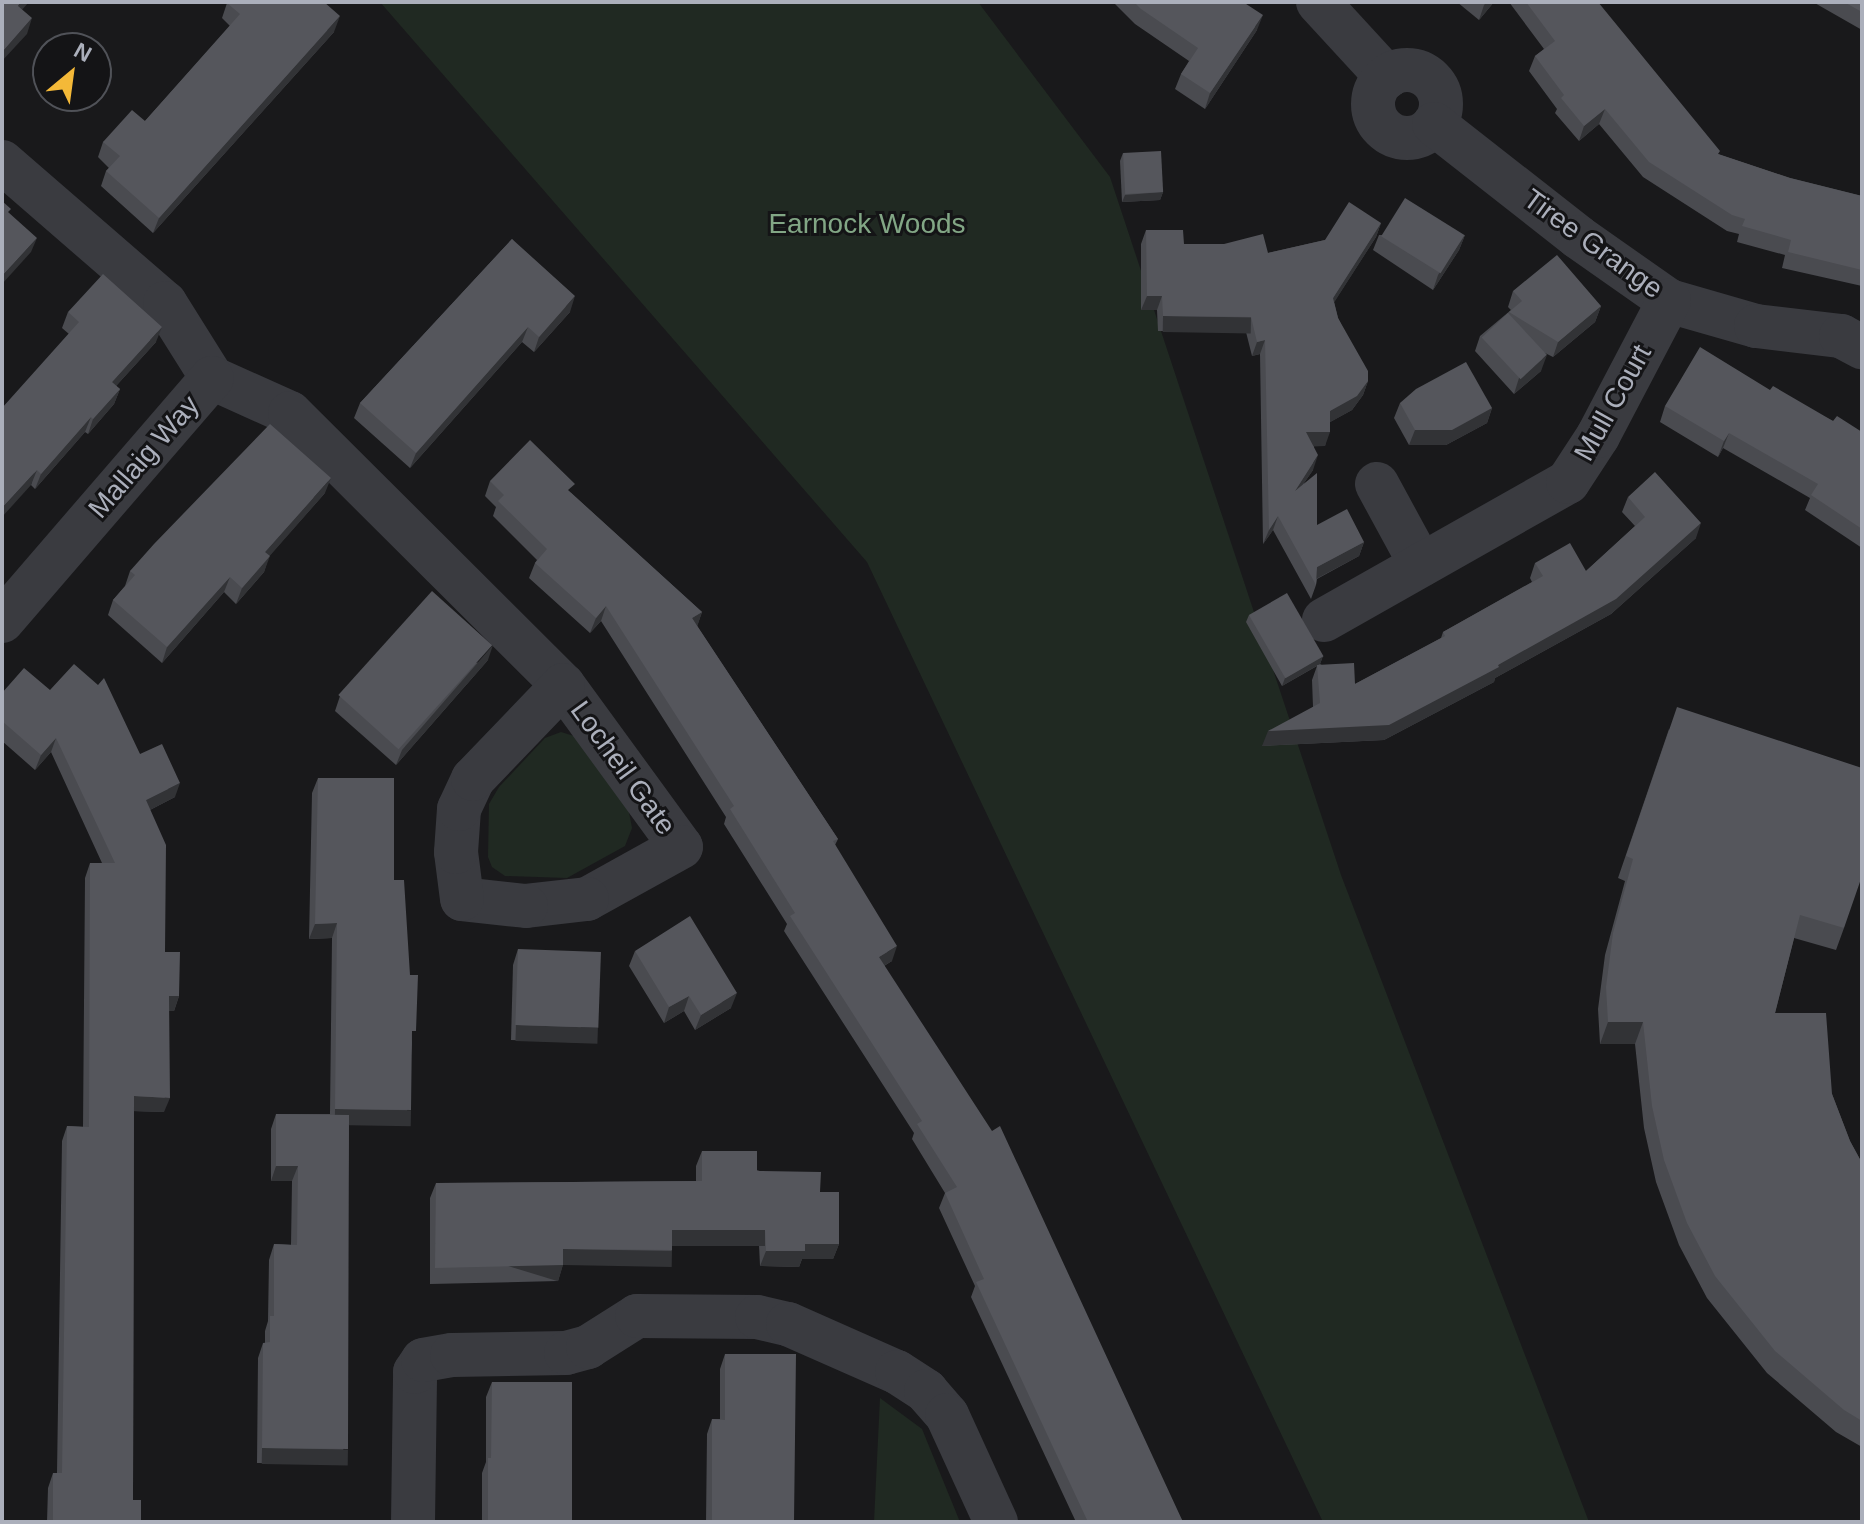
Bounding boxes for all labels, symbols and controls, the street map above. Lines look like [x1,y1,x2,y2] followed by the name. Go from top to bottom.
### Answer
[32,32,112,112] north arrow
[70,38,96,67] text: N
[1517,182,1669,306] street label: Tiree Grange
[768,207,966,241] park label: Earnock Woods
[1567,339,1659,467] street label: Mull Court
[82,389,206,525] street label: Mallaig Way
[563,695,683,841] street label: Locheil Gate

